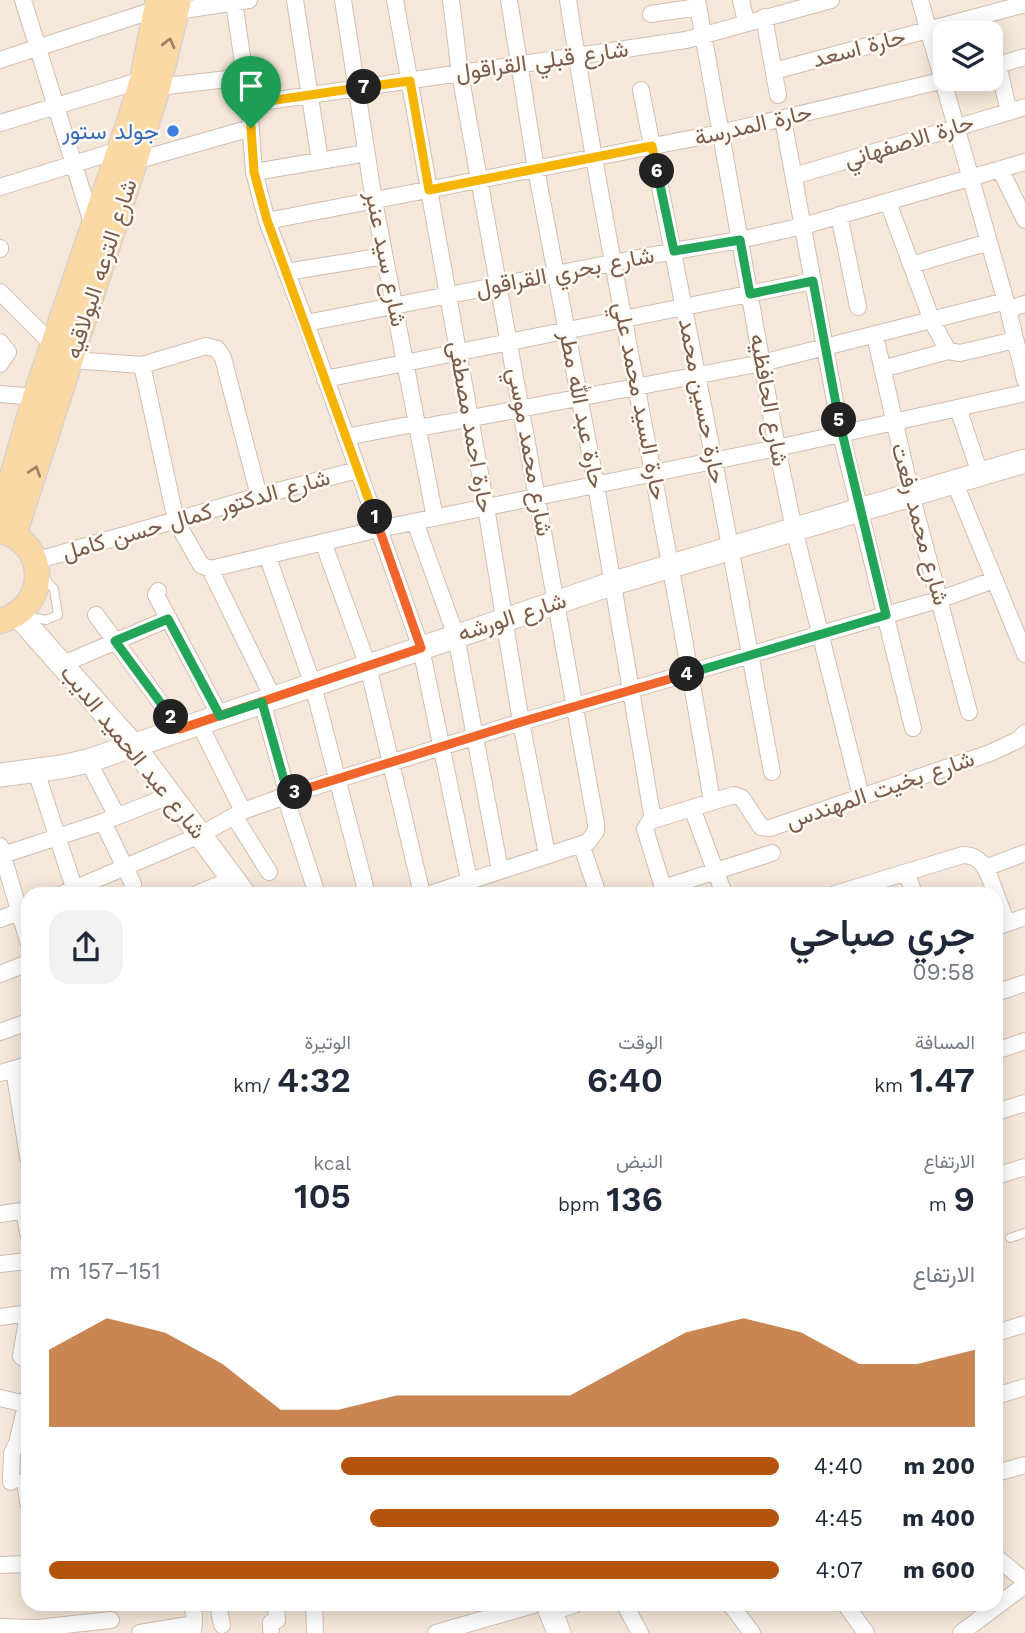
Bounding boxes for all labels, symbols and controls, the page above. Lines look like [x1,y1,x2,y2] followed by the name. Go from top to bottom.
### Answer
[933,21,1003,91] map controls
[933,21,1003,91] button: layers
[810,23,909,74] street label: حارة اسعد
[454,36,631,91] street label: شارع قبلي القراقول
[161,37,175,49] one-way arrow
[221,56,281,128] pin
[232,67,270,105] icon: arrive
[346,70,382,104] pin: 7
[358,75,369,98] text: 7
[692,98,815,153] street label: حارة المدرسة
[841,108,979,178] street label: حارة الاصفهاني
[61,118,159,146] place label: جولد ستور
[165,123,181,139] marker: جولد ستور
[640,154,674,188] pin: 6
[651,159,662,182] text: 6
[59,176,145,363] street label: شارع الترعه البولاقيه
[357,188,412,329] street label: شارع سيد عنبر
[474,241,657,307] street label: شارع بحري القراقول
[603,300,672,503] street label: حارة السيد محمد علي
[672,316,731,486] street label: حارة حسين محمد
[552,328,610,491] street label: حارة عبد الله مطر
[742,332,794,469] street label: شارع الحافظيه
[442,339,499,515] street label: حارة احمد مصطفى
[497,366,558,539] street label: شارع محمد موسي
[822,402,856,438] pin: 5
[833,408,844,431] text: 5
[883,440,955,609] street label: شارع محمد رفعت
[59,464,334,568] street label: شارع الدكتور كمال حسن كامل
[27,465,41,477] one-way arrow
[358,500,392,534] pin: 1
[370,505,379,528] text: 1
[454,587,570,649] street label: شارع الورشه
[670,656,704,692] pin: 4
[53,660,211,846] street label: شارع عبد الحميد الديب
[680,662,693,685] text: 4
[154,700,188,734] pin: 2
[165,705,176,728] text: 2
[782,745,979,837] street label: شارع بخيت المهندس
[278,774,312,810] pin: 3
[289,780,300,803] text: 3
[49,910,123,984] button: share
[789,911,975,955] text: جري صباحي
[912,959,975,986] text: 09:58
[305,1031,351,1054] text: الوتيرة
[618,1031,663,1054] text: الوقت
[915,1031,975,1054] text: المسافة
[277,1059,351,1101] text: 4:32
[587,1059,663,1101] text: 6:40
[910,1059,975,1101] text: 1.47
[233,1074,277,1097] text: /km
[874,1074,910,1097] text: km
[616,1150,663,1173] text: النبض
[923,1150,975,1173] text: الارتفاع
[313,1152,351,1175] text: kcal
[294,1175,351,1217] text: 105
[606,1178,663,1220] text: 136
[953,1178,975,1220] text: 9
[558,1193,606,1216] text: bpm
[929,1193,953,1216] text: m
[49,1258,161,1285] text: 151–157 m
[913,1261,975,1288] text: الارتفاع
[814,1453,863,1480] text: 4:40
[903,1453,975,1480] text: 200 m
[815,1505,863,1532] text: 4:45
[902,1505,975,1532] text: 400 m
[815,1557,863,1584] text: 4:07
[903,1557,975,1584] text: 600 m

